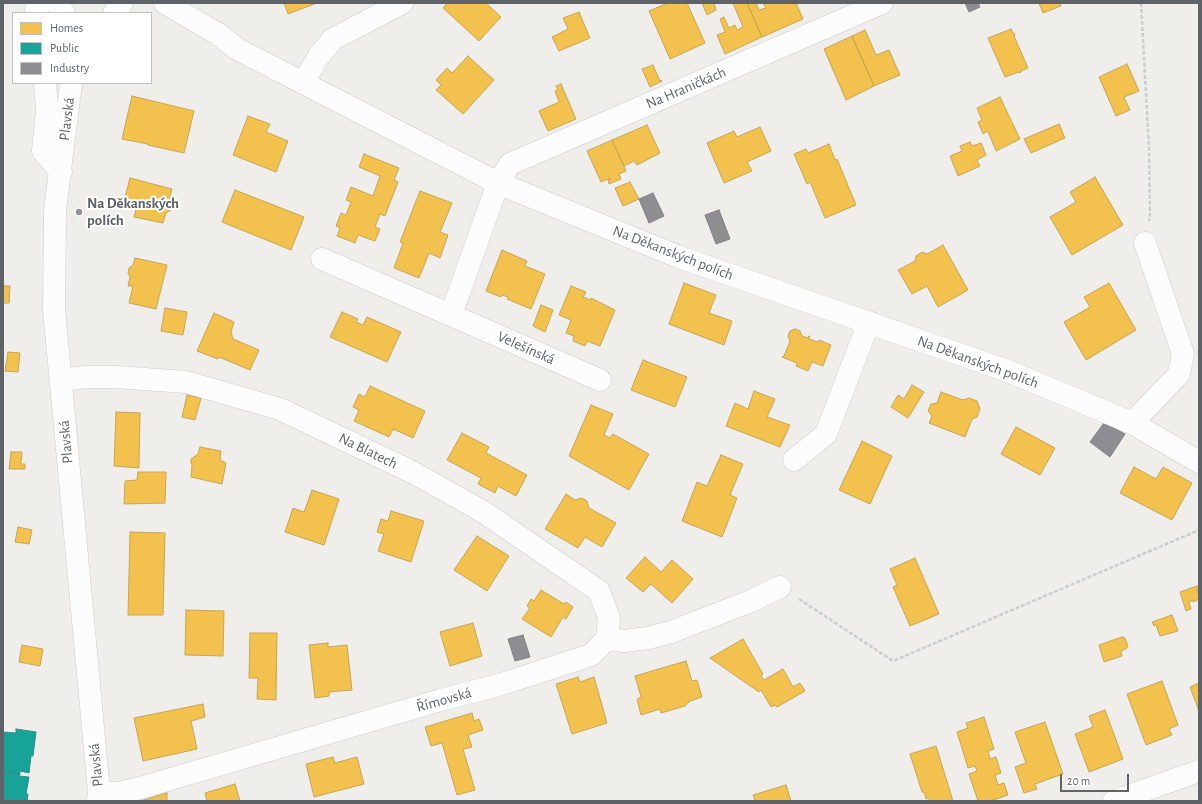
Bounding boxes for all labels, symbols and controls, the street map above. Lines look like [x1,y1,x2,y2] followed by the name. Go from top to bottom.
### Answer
[12,12,152,84] legend
[50,22,83,34] text: Homes
[50,42,79,54] text: Public
[50,62,89,74] text: Industry
[643,63,729,113] street label: Na Hraničkách
[55,96,79,142] street label: Plavská
[87,194,179,229] place label: Na Děkanských polích
[74,207,84,217] marker: Na Děkanských polích
[610,222,736,284] street label: Na Děkanských polích
[494,327,558,369] street label: Velešínská
[915,332,1041,392] street label: Na Děkanských polích
[55,419,77,465] street label: Plavská
[336,429,400,473] street label: Na Blatech
[414,684,474,716] street label: Římovská
[85,742,107,788] street label: Plavská
[1062,766,1131,792] scale bar
[1067,775,1090,787] text: 20 m

